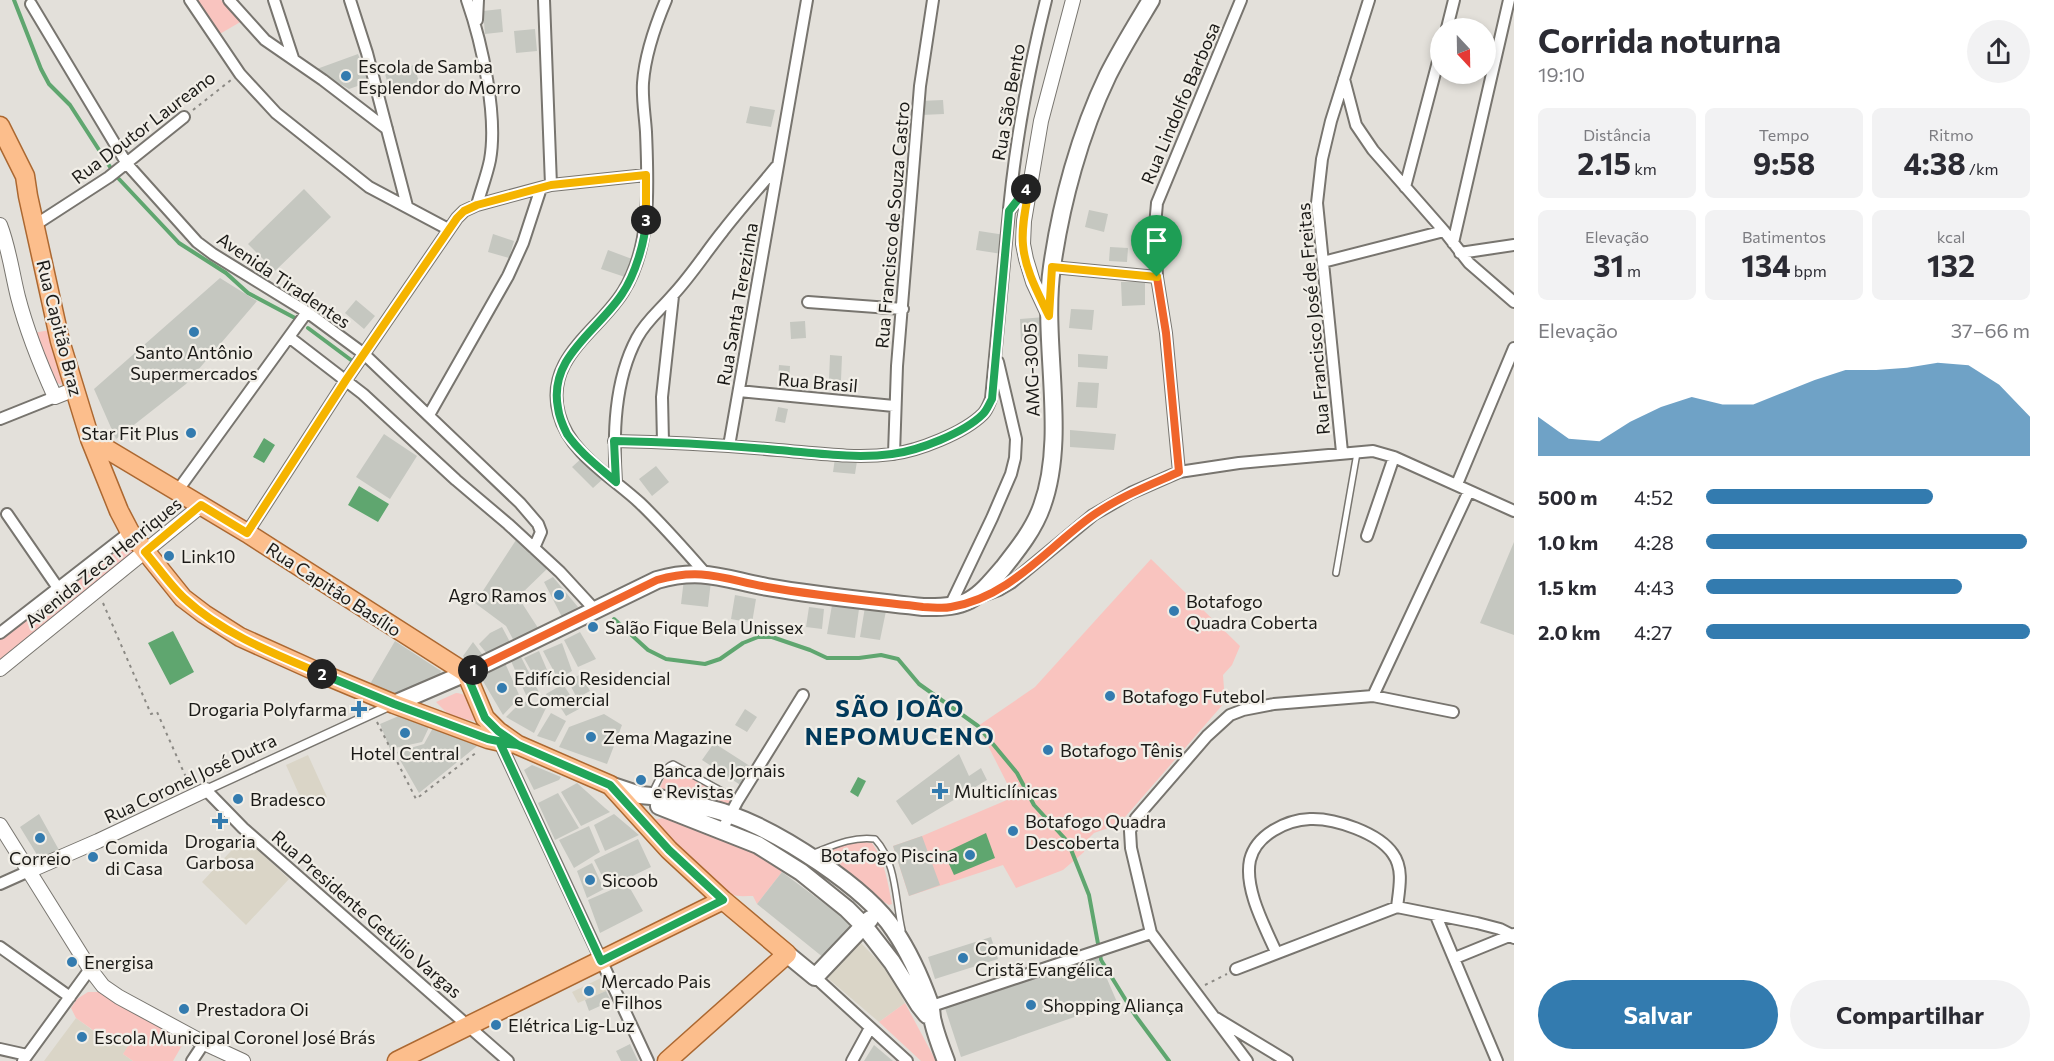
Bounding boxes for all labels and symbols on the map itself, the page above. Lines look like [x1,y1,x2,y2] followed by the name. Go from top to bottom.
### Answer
[1430,18,1496,84] north arrow
[1136,19,1224,187] street label: Rua Lindolfo Barbosa
[987,42,1029,162] street label: Rua São Bento
[358,55,521,98] place label: Escola de Samba Esplendor do Morro
[67,66,219,188] street label: Rua Doutor Laureano
[339,69,353,83] marker: Escola de Samba Esplendor do Morro
[870,101,914,349] street label: Rua Francisco de Souza Castro
[1011,174,1041,204] pin: 4
[1292,202,1334,436] street label: Rua Francisco José de Freitas
[631,205,661,235] pin: 3
[1131,215,1182,277] pin
[712,221,762,387] street label: Rua Santa Terezinha
[213,227,355,333] street label: Avenida Tiradentes
[32,258,88,399] street label: Rua Capitão Braz
[1018,323,1044,417] street label: AMG-3005
[187,325,201,339] marker: Santo Antônio Supermercados
[130,341,258,384] place label: Santo Antônio Supermercados
[777,368,859,396] street label: Rua Brasil
[81,422,179,444] place label: Star Fit Plus
[184,426,198,440] marker: Star Fit Plus
[20,492,186,632] street label: Avenida Zeca Henriques
[262,537,406,641] street label: Rua Capitão Basílio
[181,545,235,567] place label: Link10
[162,549,176,563] marker: Link10
[448,584,547,606] place label: Agro Ramos
[552,588,566,602] marker: Agro Ramos
[1186,590,1318,633] place label: Botafogo Quadra Coberta
[1167,604,1181,618] marker: Botafogo Quadra Coberta
[605,616,804,638] place label: Salão Fique Bela Unissex
[586,620,600,634] marker: Salão Fique Bela Unissex
[458,655,488,685] pin: 1
[307,659,337,689] pin: 2
[514,667,671,710] place label: Edifício Residencial e Comercial
[495,681,509,695] marker: Edifício Residencial e Comercial
[1122,685,1265,707] place label: Botafogo Futebol
[1103,689,1117,703] marker: Botafogo Futebol
[805,693,995,750] district label: SÃO JOÃO NEPOMUCENO
[188,698,347,720] place label: Drogaria Polyfarma
[352,702,366,716] marker: Drogaria Polyfarma
[398,726,412,740] marker: Hotel Central
[603,726,732,748] place label: Zema Magazine
[100,728,280,828] street label: Rua Coronel José Dutra
[584,730,598,744] marker: Zema Magazine
[1060,739,1183,761] place label: Botafogo Tênis
[350,742,460,764] place label: Hotel Central
[1041,743,1055,757] marker: Botafogo Tênis
[653,759,785,802] place label: Banca de Jornais e Revistas
[634,773,648,787] marker: Banca de Jornais e Revistas
[954,780,1057,802] place label: Multiclínicas
[931,782,949,800] marker: Multiclínicas
[250,788,326,810] place label: Bradesco
[231,792,245,806] marker: Bradesco
[1025,810,1166,853] place label: Botafogo Quadra Descoberta
[213,814,227,828] marker: Drogaria Garbosa
[1006,824,1020,838] marker: Botafogo Quadra Descoberta
[268,826,466,1002] street label: Rua Presidente Getúlio Vargas
[184,830,256,873] place label: Drogaria Garbosa
[33,831,47,845] marker: Correio
[105,836,168,879] place label: Comida di Casa
[820,844,958,866] place label: Botafogo Piscina
[9,847,71,869] place label: Correio
[963,848,977,862] marker: Botafogo Piscina
[86,850,100,864] marker: Comida di Casa
[602,869,658,891] place label: Sicoob
[583,873,597,887] marker: Sicoob
[975,937,1113,980] place label: Comunidade Cristã Evangélica
[84,951,154,973] place label: Energisa
[956,951,970,965] marker: Comunidade Cristã Evangélica
[65,955,79,969] marker: Energisa
[601,970,711,1013] place label: Mercado Pais e Filhos
[582,984,596,998] marker: Mercado Pais e Filhos
[1043,994,1184,1016] place label: Shopping Aliança
[196,998,309,1020] place label: Prestadora Oi
[1024,998,1038,1012] marker: Shopping Aliança
[177,1002,191,1016] marker: Prestadora Oi
[508,1014,635,1036] place label: Elétrica Lig-Luz
[489,1018,503,1032] marker: Elétrica Lig-Luz
[94,1026,375,1048] place label: Escola Municipal Coronel José Brás
[75,1030,89,1044] marker: Escola Municipal Coronel José Brás

